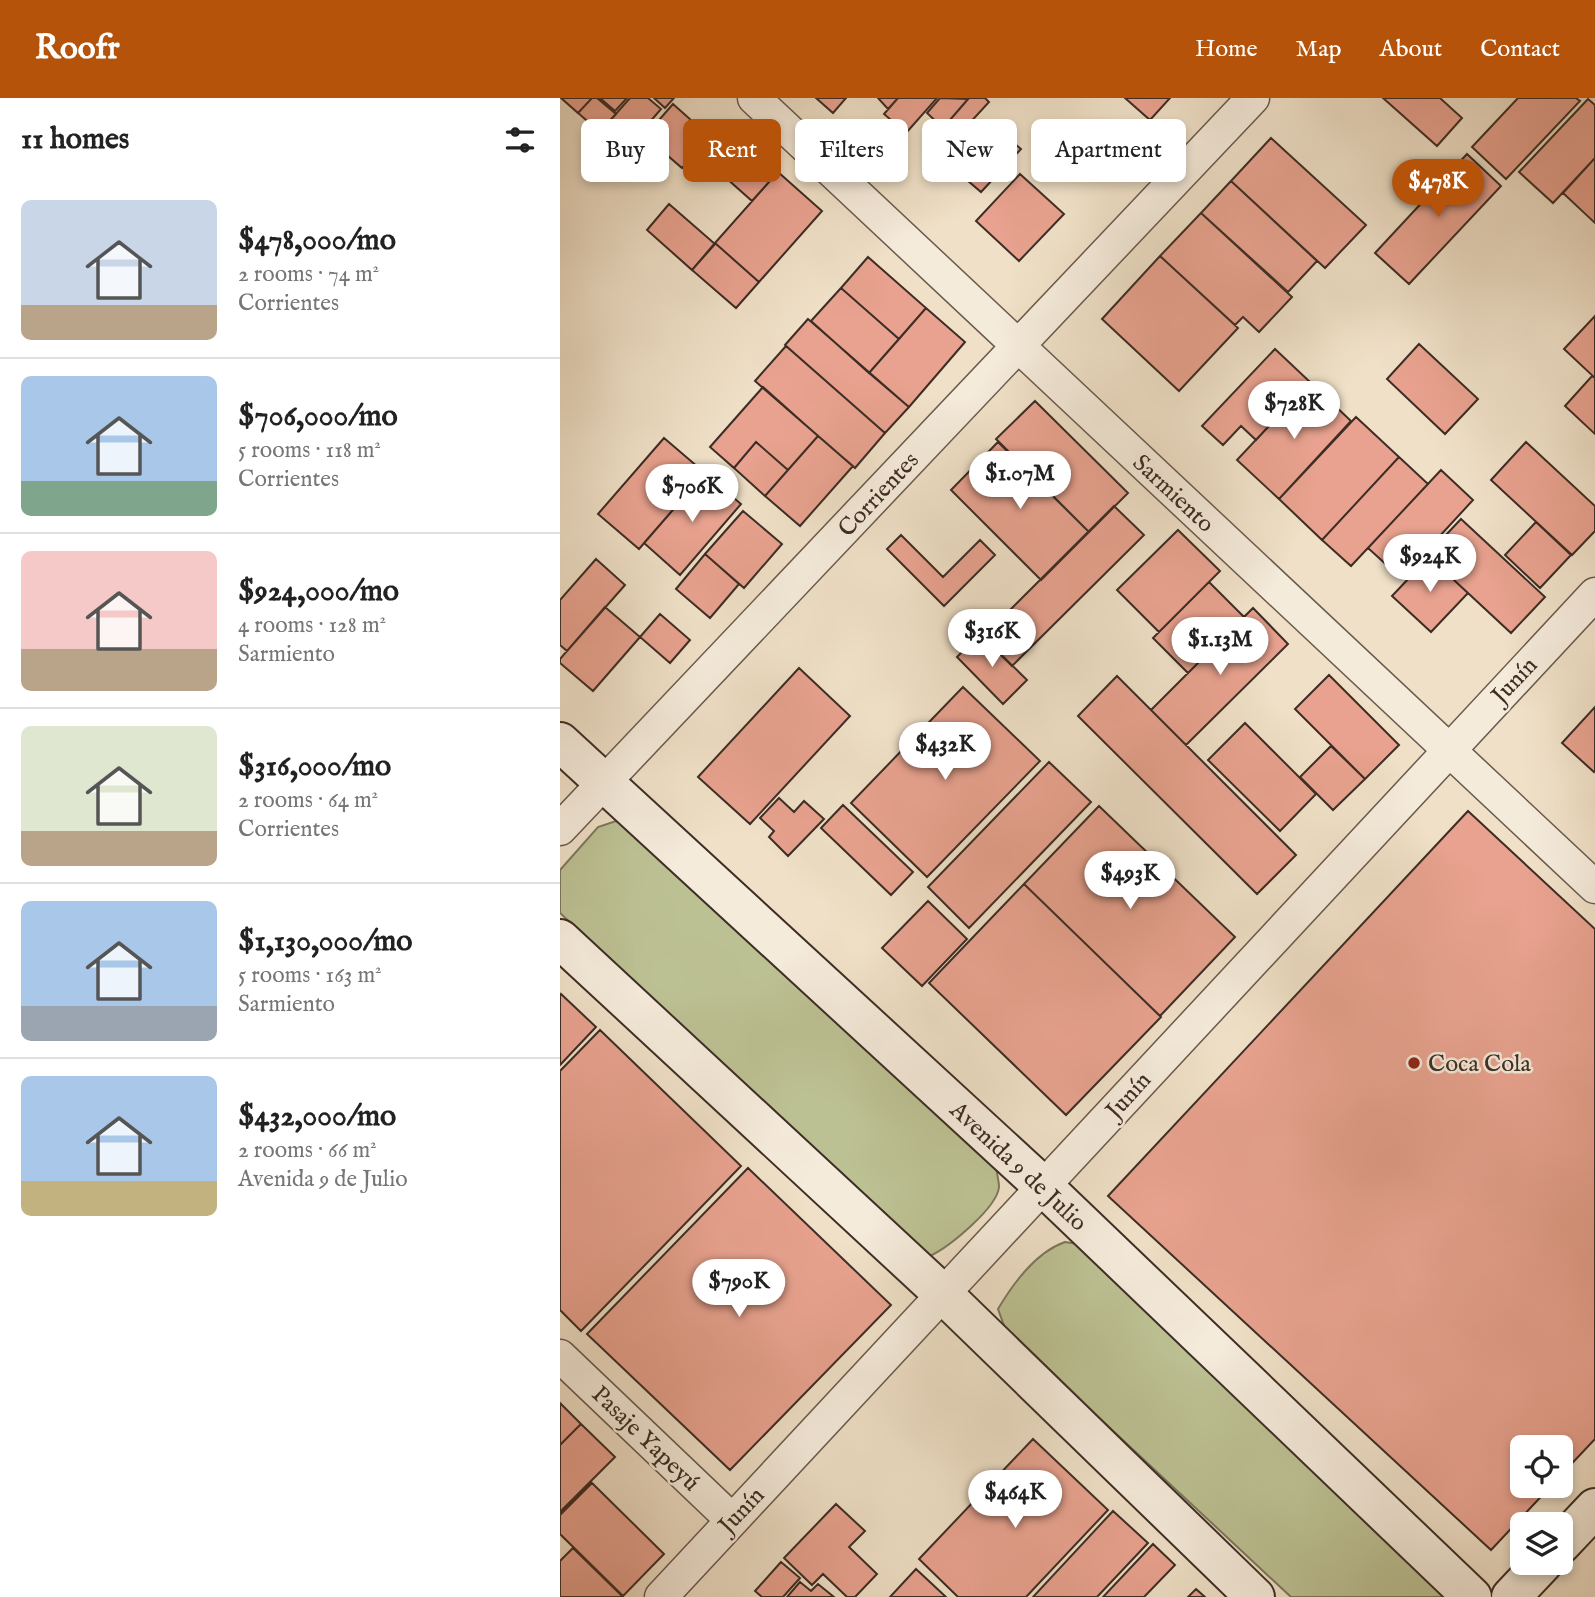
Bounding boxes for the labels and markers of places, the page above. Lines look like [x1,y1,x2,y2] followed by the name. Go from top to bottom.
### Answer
[1389,159,1487,219] pin: $478K
[1245,382,1343,441] pin: $728K
[963,452,1077,511] pin: $1.07M
[643,464,741,524] pin: $706K
[1381,534,1479,594] pin: $924K
[943,610,1041,669] pin: $316K
[1163,618,1277,677] pin: $1.13M
[896,722,994,782] pin: $432K
[1081,852,1179,911] pin: $493K
[1428,1049,1532,1080] place label: Coca Cola
[1406,1055,1422,1071] marker: Coca Cola
[690,1260,788,1319] pin: $790K
[966,1470,1064,1530] pin: $464K

